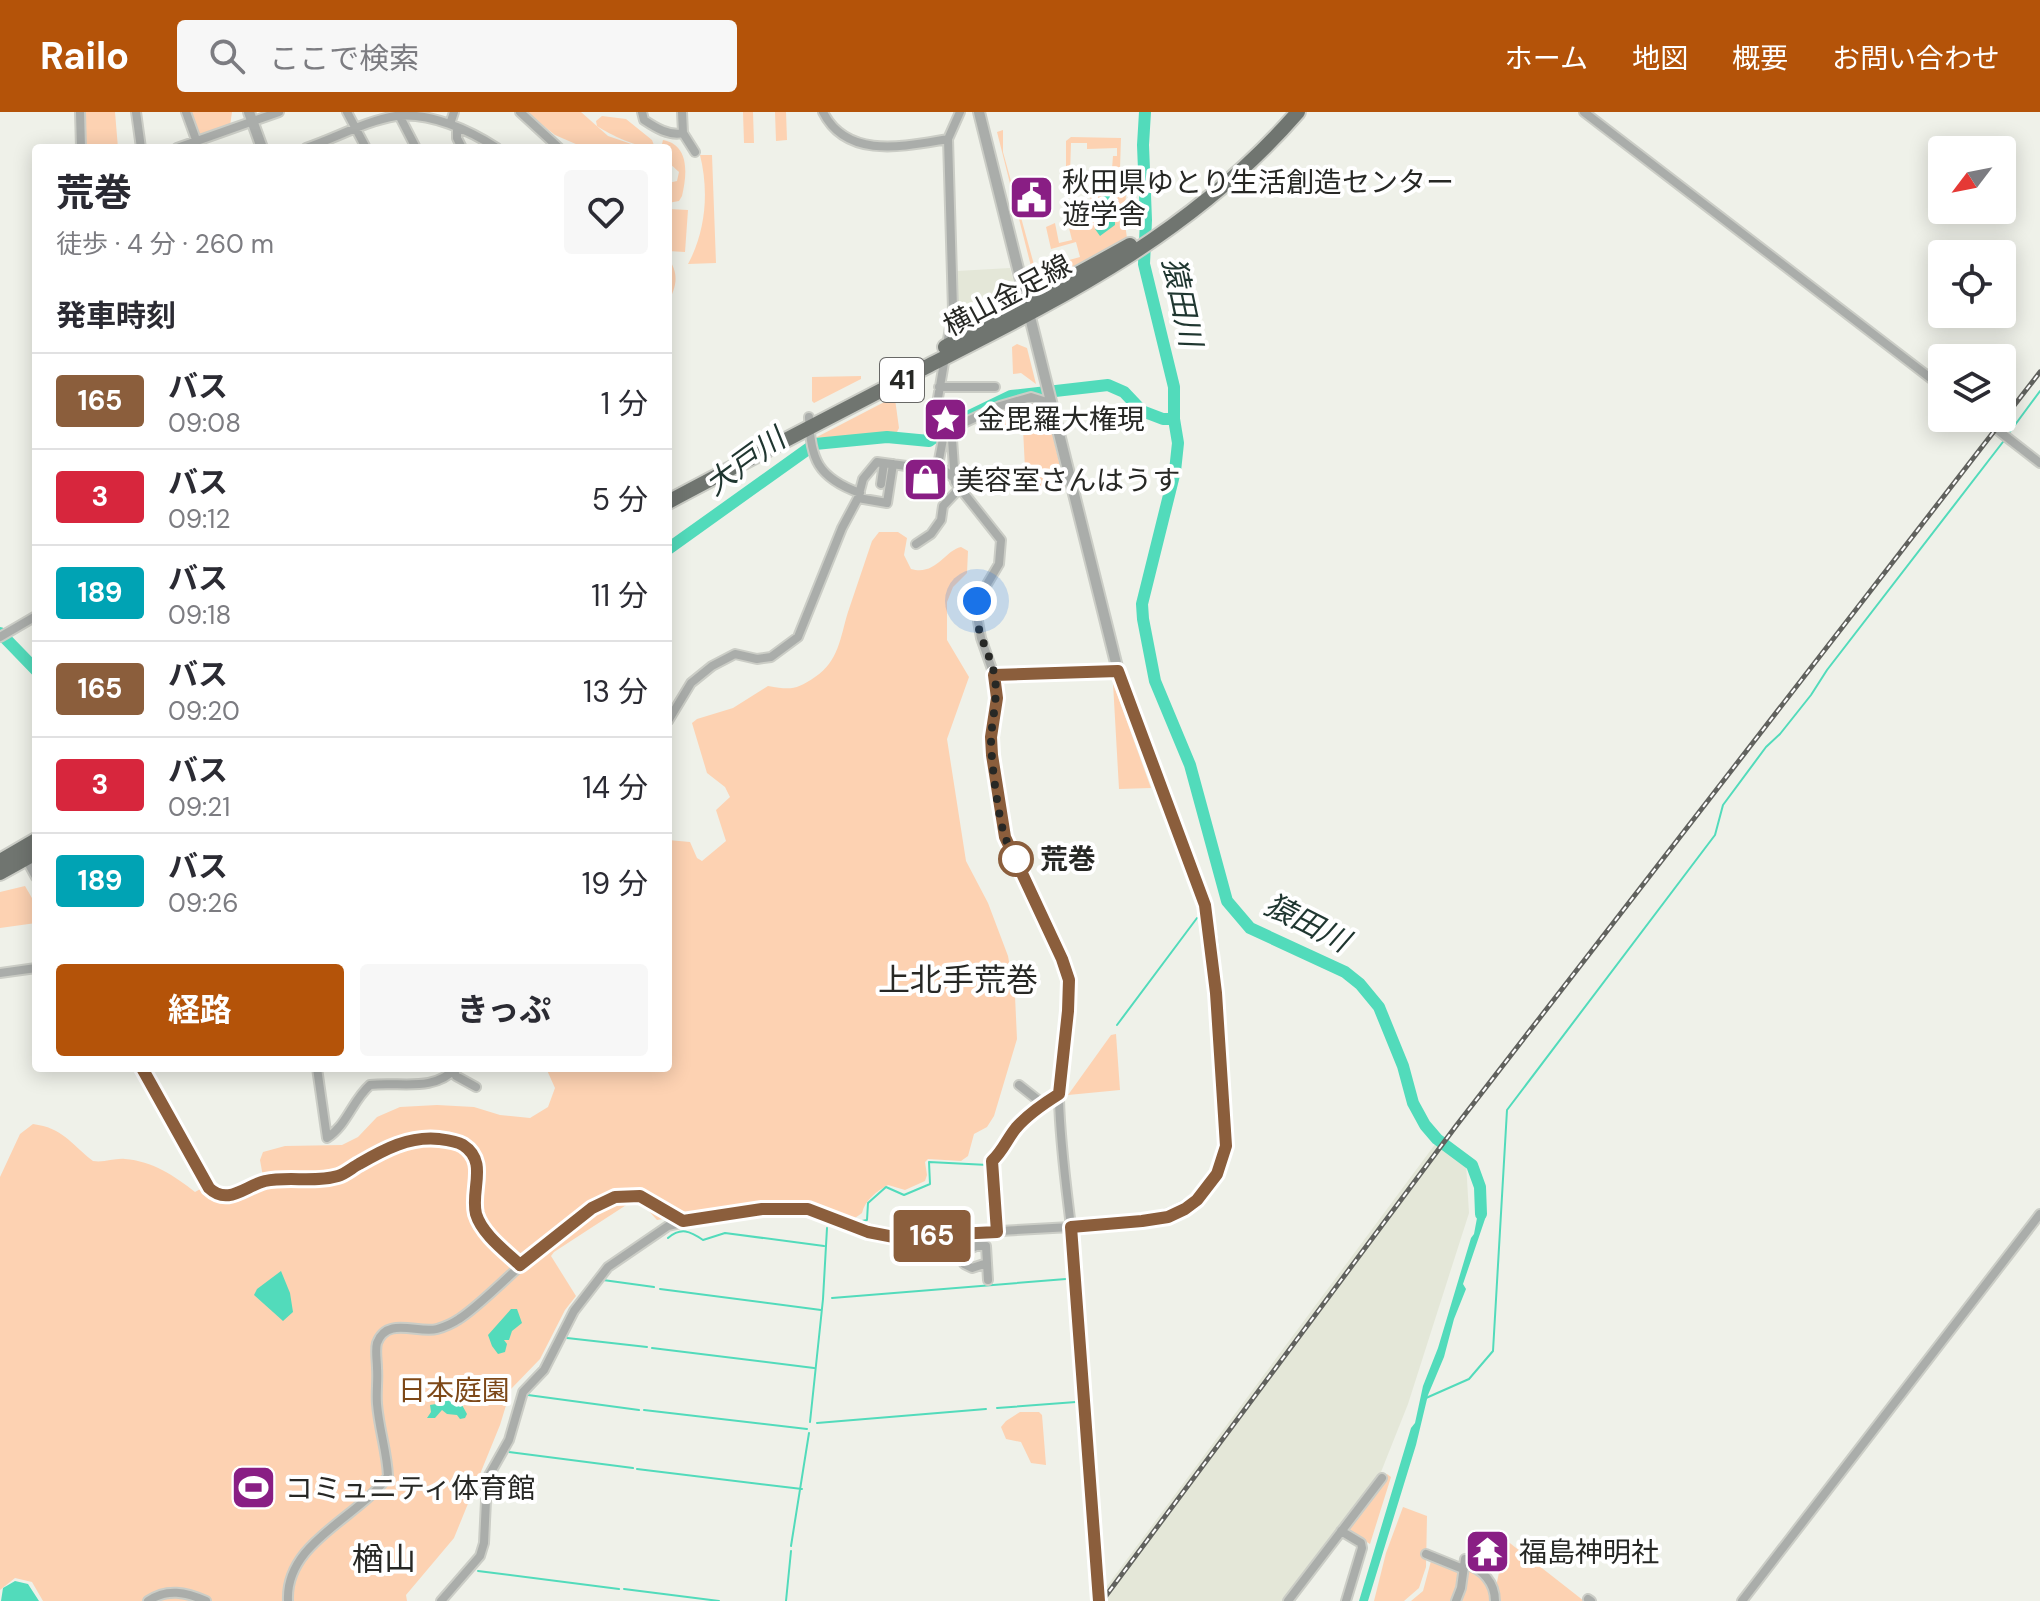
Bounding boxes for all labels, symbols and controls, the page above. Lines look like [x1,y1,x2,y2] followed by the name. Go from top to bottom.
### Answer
[177,20,737,92] search box
[40,31,129,81] text: Railo
[205,34,249,78] icon: search
[269,39,419,78] text: ここで検索
[1505,40,1588,77] text: ホーム
[1632,40,1688,77] text: 地図
[1732,40,1788,77] text: 概要
[1832,40,2000,77] text: お問い合わせ
[1928,136,2016,224] north arrow
[1928,136,2016,432] map controls
[1062,164,1454,233] place label: 秋田県ゆとり生活創造センター 遊学舎
[56,168,132,218] text: 荒巻
[564,170,648,254] button: heart
[1007,174,1055,222] public building icon: 秋田県ゆとり生活創造センター 遊学舎
[56,227,274,261] text: 徒歩 · 4 分 · 260 m
[1928,240,2016,328] button: locate
[937,246,1078,345] street label: 横山金足線
[1154,254,1212,353] water label: 猿田川
[56,296,176,335] text: 発車時刻
[1928,344,2016,432] button: layers
[880,358,924,402] road number: 41
[168,367,228,406] text: バス
[78,382,122,419] text: 165
[601,384,648,423] text: 1 分
[922,395,970,443] place icon: 金毘羅大権現
[977,401,1145,438] place label: 金毘羅大権現
[168,406,241,440] text: 09:08
[697,418,795,504] water label: 大戸川
[901,456,949,504] shop icon: 美容室さんはうす
[956,462,1180,499] place label: 美容室さんはうす
[168,463,228,502] text: バス
[92,478,108,515] text: 3
[592,480,648,519] text: 5 分
[168,502,230,536] text: 09:12
[168,559,228,598] text: バス
[77,574,123,611] text: 189
[591,576,648,615] text: 11 分
[957,581,997,621] your location
[168,598,231,632] text: 09:18
[168,655,228,694] text: バス
[78,670,122,707] text: 165
[583,672,648,711] text: 13 分
[168,694,240,728] text: 09:20
[168,751,228,790] text: バス
[92,766,108,803] text: 3
[582,768,648,807] text: 14 分
[168,790,230,824] text: 09:21
[1040,841,1096,878] place label: 荒巻
[999,842,1033,876] marker: 荒巻
[168,847,228,886] text: バス
[77,862,123,899] text: 189
[582,864,648,903] text: 19 分
[1258,885,1359,962] water label: 猿田川
[168,886,239,920] text: 09:26
[878,959,1038,1001] district label: 上北手荒巻
[56,964,344,1056] button: 経路
[360,964,648,1056] button: きっぷ
[886,1210,978,1262] line badge: 165
[910,1217,954,1254] text: 165
[398,1372,510,1409] park label: 日本庭園
[230,1464,278,1512] sports icon: コミュニティ体育館
[285,1470,535,1507] place label: コミュニティ体育館
[1464,1528,1512,1576] temple icon: 福島神明社
[1519,1534,1659,1571] place label: 福島神明社
[352,1538,416,1580] district label: 楢山

